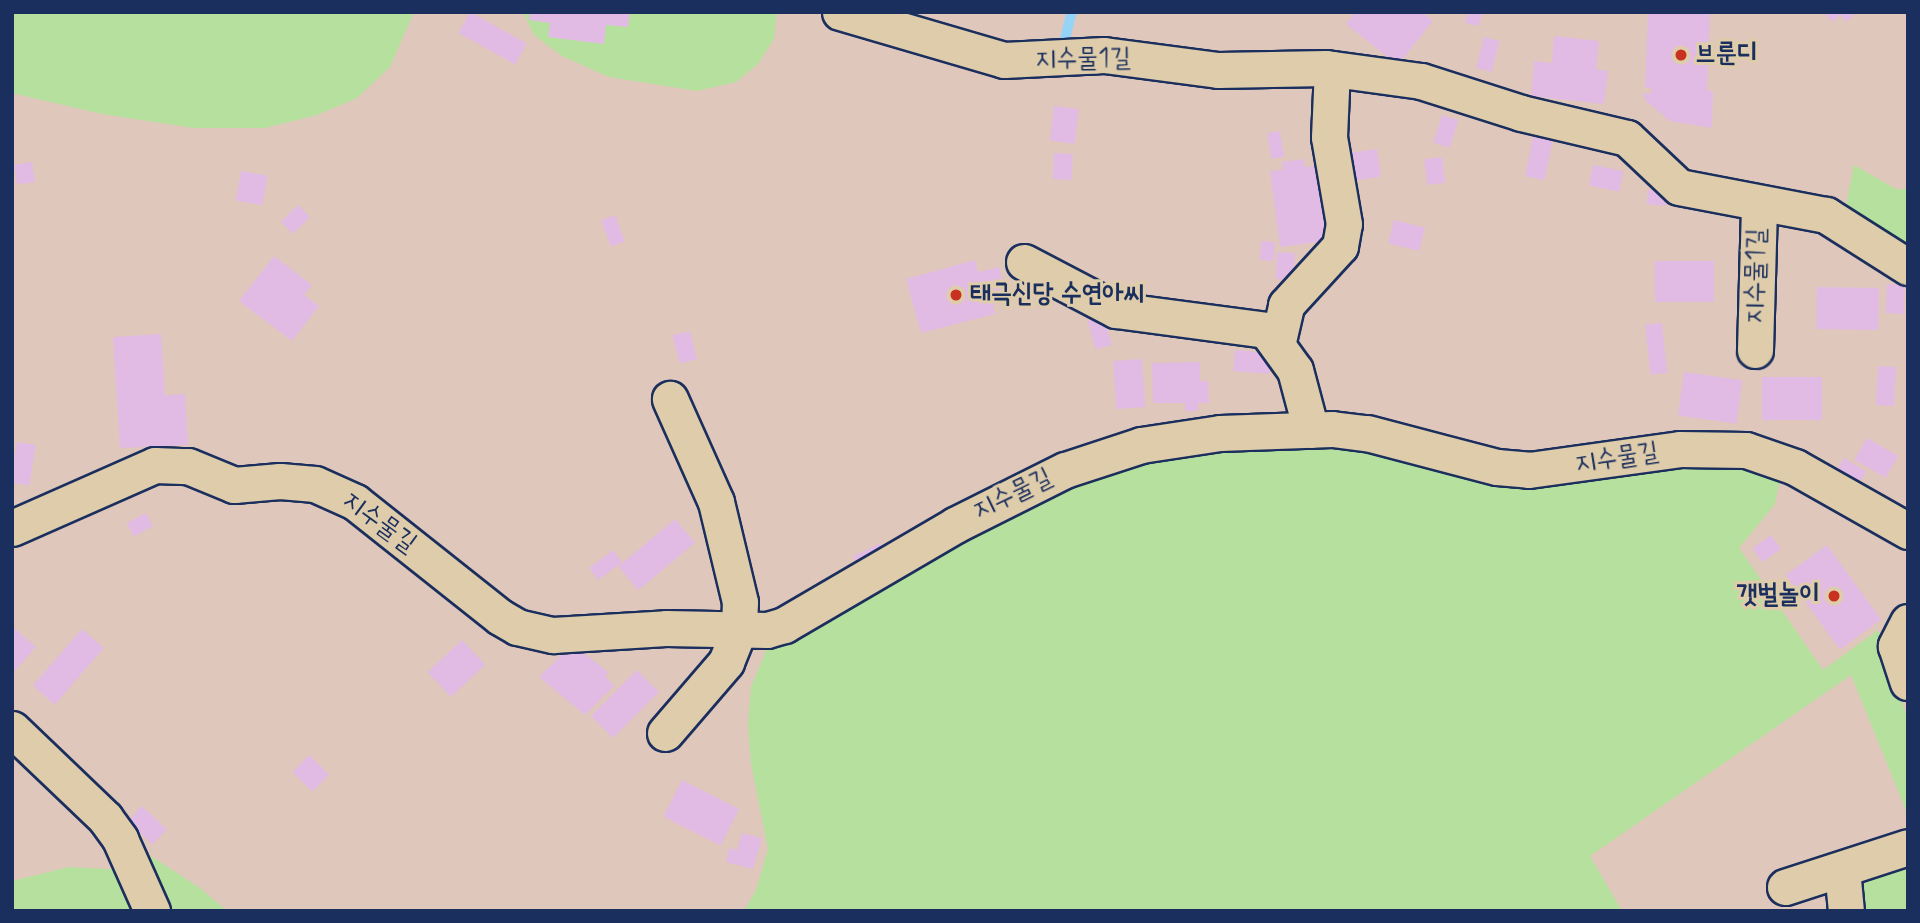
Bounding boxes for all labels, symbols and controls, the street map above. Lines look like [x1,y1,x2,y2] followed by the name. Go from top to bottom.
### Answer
[1695,39,1758,71] place label: 브룬디
[1035,44,1131,76] street label: 지수물1길
[1673,47,1689,63] marker: 브룬디
[1741,228,1773,324] street label: 지수물1길
[970,279,1144,311] place label: 태극신당 수연아씨
[948,287,964,303] marker: 태극신당 수연아씨
[1573,437,1661,481] street label: 지수물길
[969,463,1057,527] street label: 지수물길
[336,486,422,560] street label: 지수물길
[1736,580,1820,612] place label: 갯벌놀이
[1826,588,1842,604] marker: 갯벌놀이

